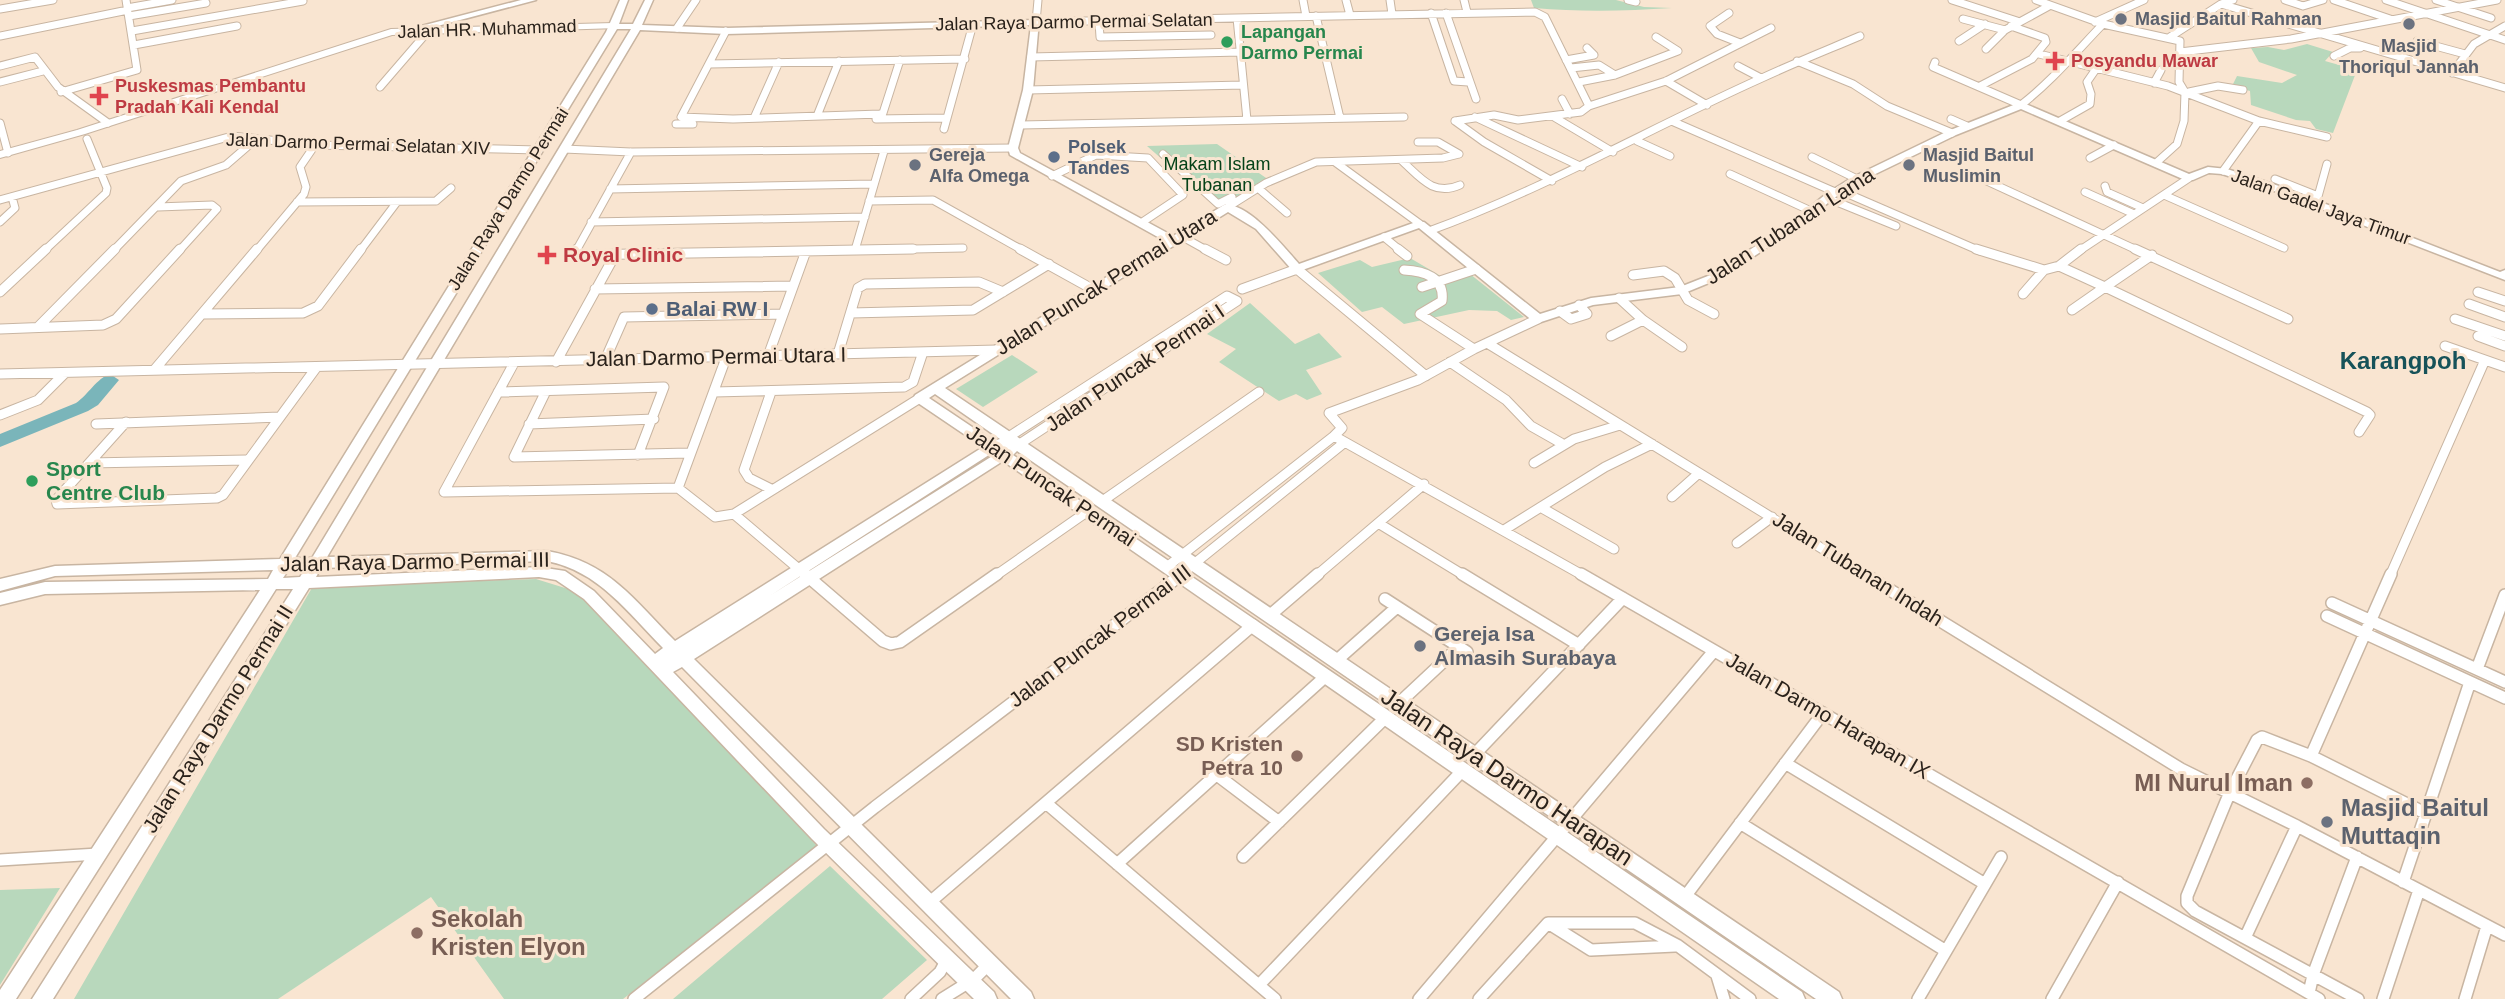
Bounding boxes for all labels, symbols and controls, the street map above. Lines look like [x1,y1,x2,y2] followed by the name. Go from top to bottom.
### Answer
[2135,9,2322,29] place label: Masjid Baitul Rahman
[935,10,1213,34] street label: Jalan Raya Darmo Permai Selatan
[2113,11,2129,27] marker: Masjid Baitul Rahman
[397,16,577,42] street label: Jalan HR. Muhammad
[2401,16,2417,32] marker: Masjid Thoriqul Jannah
[1241,22,1363,63] place label: Lapangan Darmo Permai
[1219,34,1235,50] marker: Lapangan Darmo Permai
[2339,36,2479,77] place label: Masjid Thoriqul Jannah
[2045,51,2065,71] marker: Posyandu Mawar
[2071,51,2218,71] place label: Posyandu Mawar
[115,76,306,117] place label: Puskesmas Pembantu Pradah Kali Kendal
[89,86,109,106] marker: Puskesmas Pembantu Pradah Kali Kendal
[444,104,572,294] street label: Jalan Raya Darmo Permai
[226,129,490,159] street label: Jalan Darmo Permai Selatan XIV
[1068,137,1130,178] place label: Polsek Tandes
[929,145,1030,186] place label: Gereja Alfa Omega
[1923,145,2034,186] place label: Masjid Baitul Muslimin
[1046,149,1062,165] marker: Polsek Tandes
[1163,154,1271,195] park label: Makam Islam Tubanan
[907,157,923,173] marker: Gereja Alfa Omega
[1901,157,1917,173] marker: Masjid Baitul Muslimin
[1701,162,1879,289] street label: Jalan Tubanan Lama
[2229,165,2413,249] street label: Jalan Gadel Jaya Timur
[991,204,1220,359] street label: Jalan Puncak Permai Utara
[563,243,684,266] place label: Royal Clinic
[537,245,557,265] marker: Royal Clinic
[666,297,768,320] place label: Balai RW I
[1041,299,1228,436] street label: Jalan Puncak Permai I
[644,301,660,317] marker: Balai RW I
[586,343,846,370] street label: Jalan Darmo Permai Utara I
[2340,347,2466,374] district label: Karangpoh
[963,421,1140,551] street label: Jalan Puncak Permai
[46,457,165,504] place label: Sport Centre Club
[24,473,40,489] marker: Sport Centre Club
[1769,507,1948,630] street label: Jalan Tubanan Indah
[280,548,550,575] street label: Jalan Raya Darmo Permai III
[1004,560,1195,712] street label: Jalan Puncak Permai III
[138,601,297,837] street label: Jalan Raya Darmo Permai II
[1434,622,1616,669] place label: Gereja Isa Almasih Surabaya
[1412,638,1428,654] marker: Gereja Isa Almasih Surabaya
[1722,648,1934,783] street label: Jalan Darmo Harapan IX
[1376,682,1638,871] street label: Jalan Raya Darmo Harapan
[1176,732,1283,779] place label: SD Kristen Petra 10
[1289,748,1305,764] marker: SD Kristen Petra 10
[2134,769,2293,796] place label: MI Nurul Iman
[2299,775,2315,791] marker: MI Nurul Iman
[2341,794,2489,849] place label: Masjid Baitul Muttaqin
[2319,814,2335,830] marker: Masjid Baitul Muttaqin
[431,905,586,960] place label: Sekolah Kristen Elyon
[409,925,425,941] marker: Sekolah Kristen Elyon

